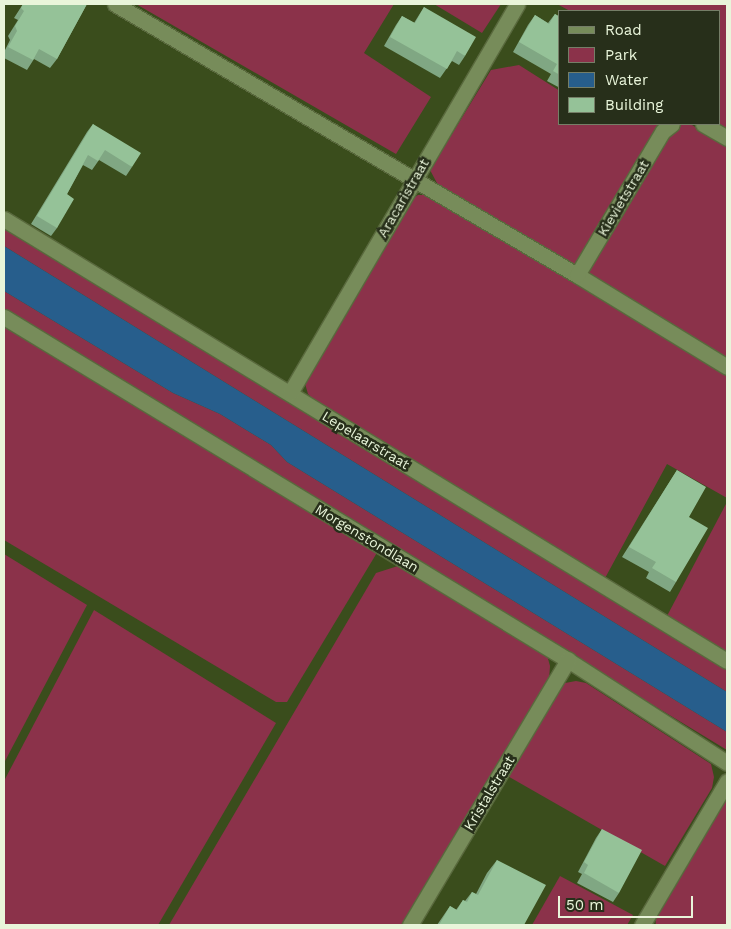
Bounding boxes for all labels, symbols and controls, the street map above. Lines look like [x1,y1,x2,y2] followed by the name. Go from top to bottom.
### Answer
[558,10,721,125] legend
[605,21,642,39] text: Road
[605,46,637,64] text: Park
[605,71,648,89] text: Water
[605,96,663,114] text: Building
[374,156,432,240] street label: Aracaristraat
[594,157,652,239] street label: Kievietstraat
[319,407,413,473] street label: Lepelaarstraat
[312,500,422,576] street label: Morgenstondlaan
[460,753,518,833] street label: Kristalstraat
[561,886,696,918] scale bar
[566,896,603,914] text: 50 m

